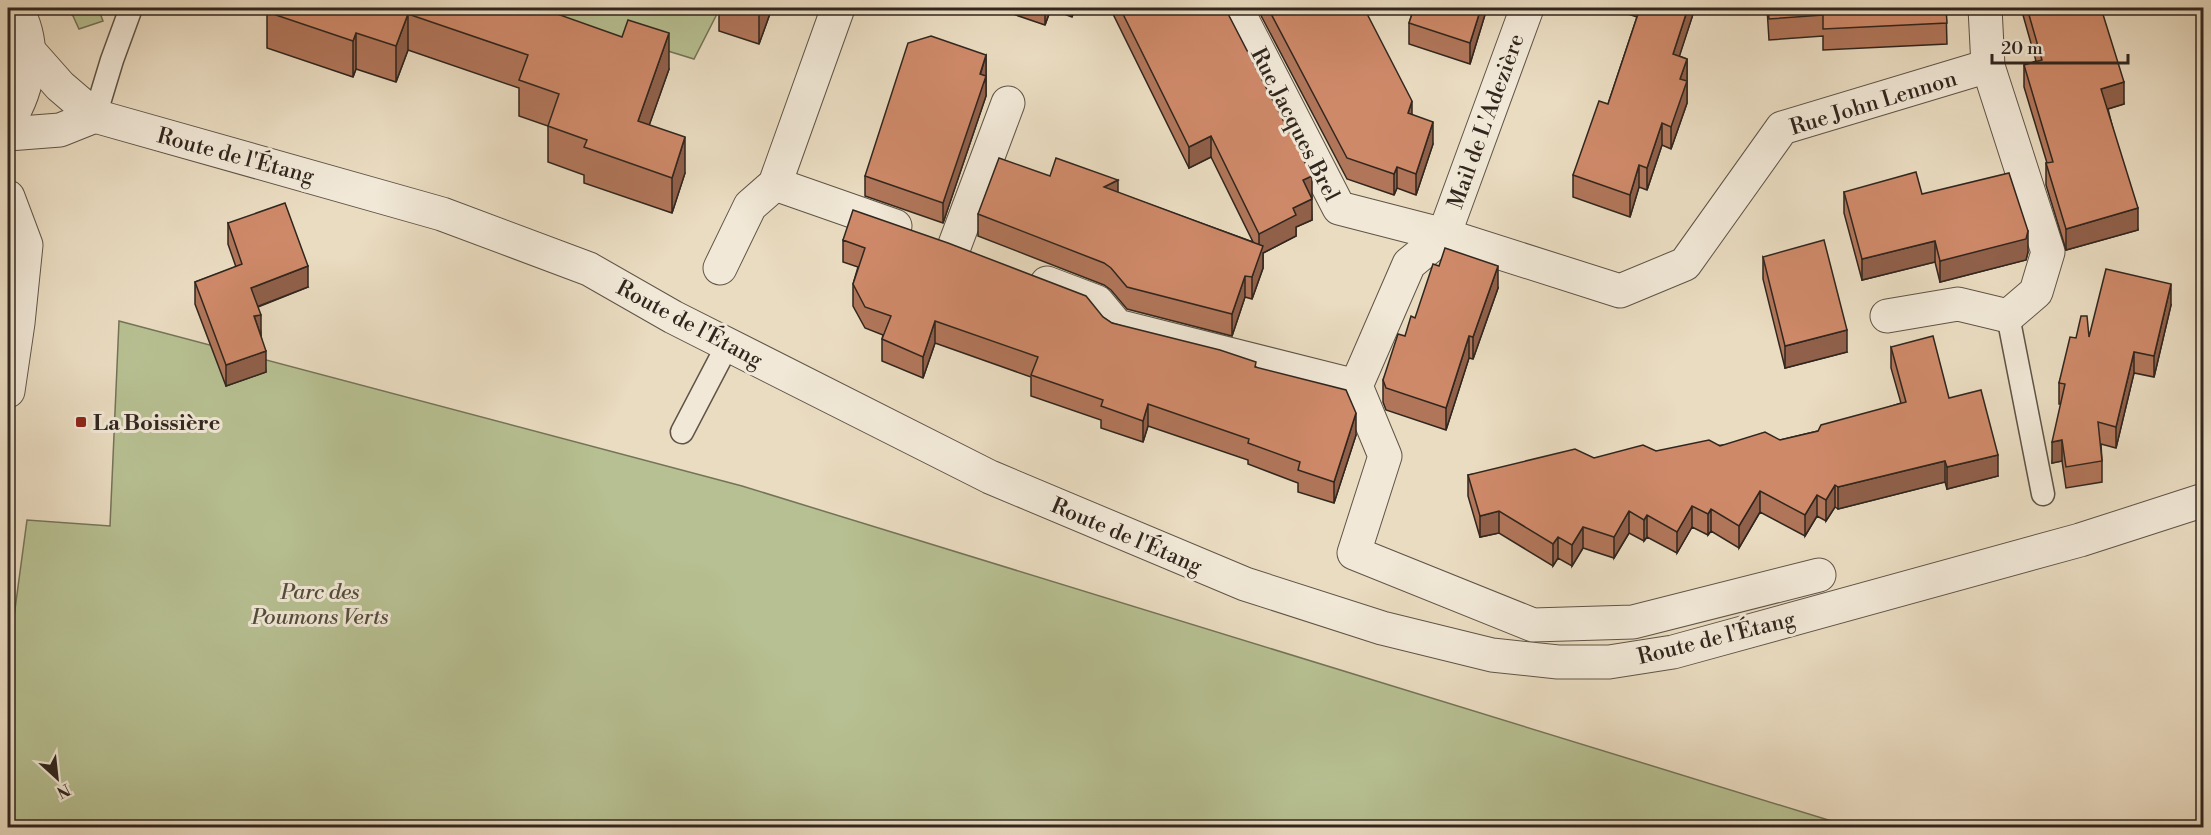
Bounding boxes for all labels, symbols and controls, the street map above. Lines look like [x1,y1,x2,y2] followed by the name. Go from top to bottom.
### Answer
[1992,27,2128,65] scale bar
[1442,30,1531,213] street label: Mail de L'Adezière
[2001,37,2043,60] text: 20 m
[1244,43,1345,206] street label: Rue Jacques Brel
[1787,65,1960,142] street label: Rue John Lennon
[154,122,318,191] street label: Route de l'Étang
[612,274,768,374] street label: Route de l'Étang
[93,410,221,437] place label: La Boissière
[74,415,88,429] marker: La Boissière
[1047,491,1207,581] street label: Route de l'Étang
[251,579,388,631] park label: Parc des Poumons Verts
[1634,605,1799,671] street label: Route de l'Étang
[27,748,87,808] north arrow
[53,779,74,802] text: N

